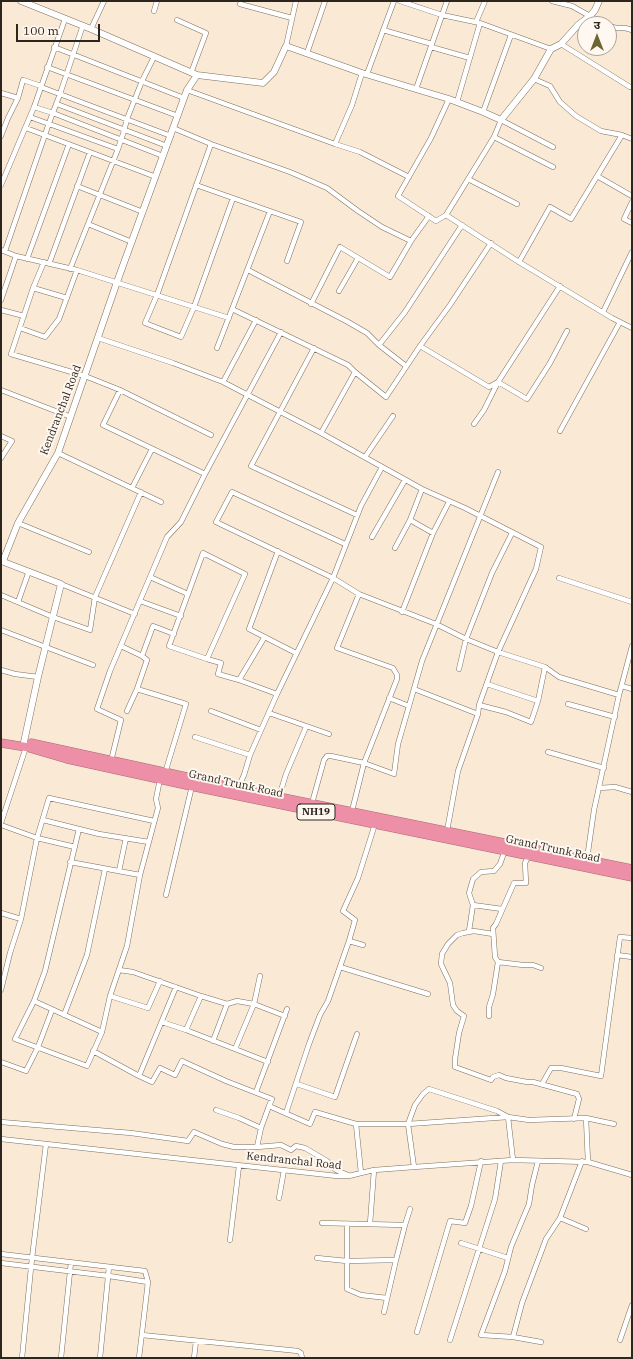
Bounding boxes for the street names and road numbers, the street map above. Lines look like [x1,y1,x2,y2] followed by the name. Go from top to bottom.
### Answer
[38,363,84,457] street label: Kendranchal Road
[188,768,284,800] street label: Grand Trunk Road
[297,804,335,820] road number: NH19
[505,833,601,865] street label: Grand Trunk Road
[246,1149,342,1173] street label: Kendranchal Road

